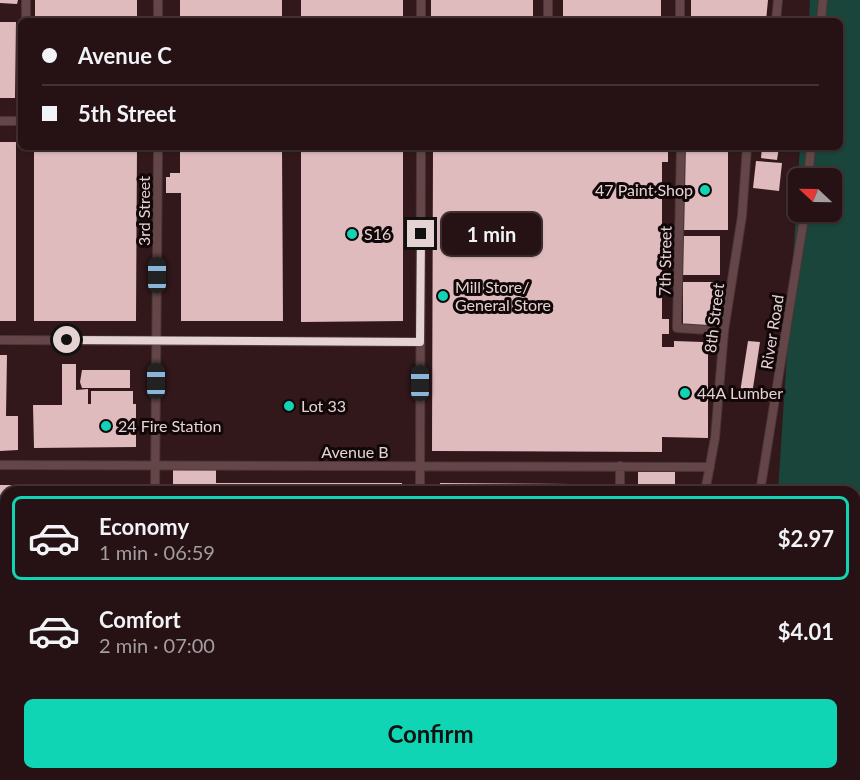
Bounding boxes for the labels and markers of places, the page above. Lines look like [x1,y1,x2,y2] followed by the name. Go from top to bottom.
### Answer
[595,180,693,199] place label: 47 Paint Shop
[698,183,712,197] marker: 47 Paint Shop
[364,224,391,243] place label: S16
[345,227,359,241] marker: S16
[455,277,551,314] place label: Mill Store/ General Store
[436,289,450,303] marker: Mill Store/ General Store
[697,383,783,402] place label: 44A Lumber
[678,386,692,400] marker: 44A Lumber
[301,396,346,415] place label: Lot 33
[282,399,296,413] marker: Lot 33
[118,416,221,435] place label: 24 Fire Station
[99,419,113,433] marker: 24 Fire Station

